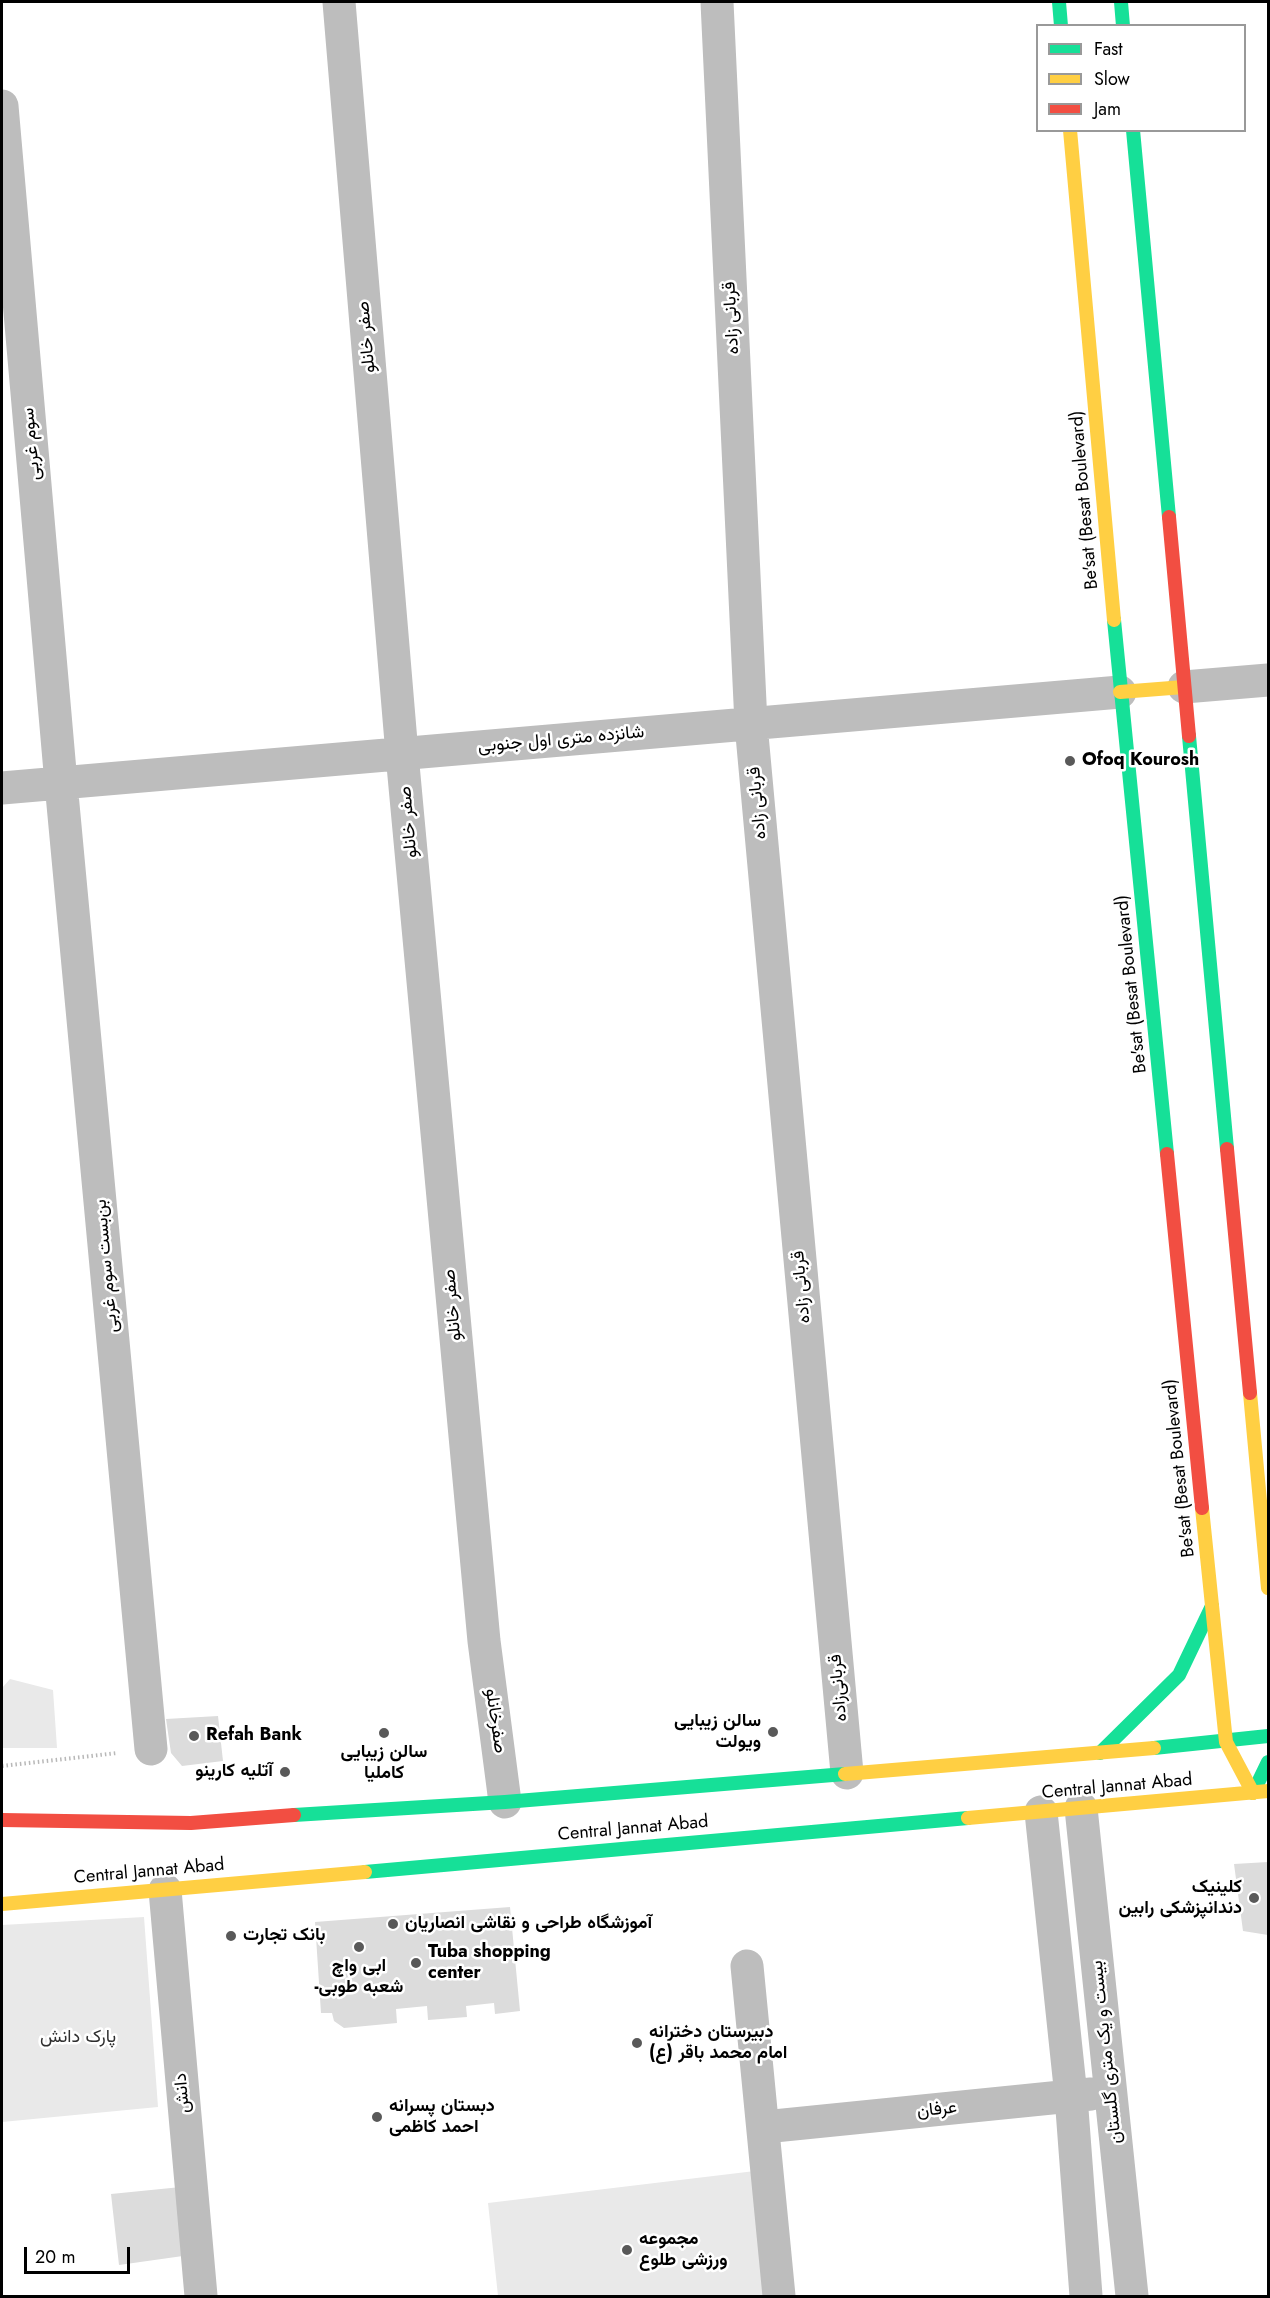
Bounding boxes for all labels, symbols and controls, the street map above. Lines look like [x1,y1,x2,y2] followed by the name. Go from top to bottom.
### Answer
[1036,24,1246,132] legend
[1094,36,1123,62] text: Fast
[1094,66,1130,92] text: Slow
[1094,96,1121,122] text: Jam
[719,281,745,355] street label: قربانی زاده
[353,300,381,374] street label: صفر خانلو
[18,407,46,481] street label: سوم غربی
[1066,410,1104,590] street label: Be'sat (Besat Boulevard)
[477,722,645,758] street label: شانزده متری اول جنوبی
[1082,750,1199,772] place label: Ofoq Kourosh
[1063,754,1077,768] marker: Ofoq Kourosh
[744,766,772,840] street label: قربانی زاده
[395,785,423,859] street label: صفر خانلو
[1112,894,1152,1074] street label: Be'sat (Besat Boulevard)
[90,1198,124,1334] street label: بن‌بست سوم غربی
[788,1250,816,1324] street label: قربانی زاده
[439,1268,467,1342] street label: صفر خانلو
[1160,1378,1200,1558] street label: Be'sat (Besat Boulevard)
[825,1653,853,1723] street label: قربانی‌زاده
[480,1687,510,1755] street label: صفرخانلو
[674,1711,761,1754] place label: سالن زیبایی ویولت
[206,1725,302,1747] place label: Refah Bank
[766,1725,780,1739] marker: سالن زیبایی ویولت
[377,1726,391,1740] marker: سالن زیبایی کاملیا
[187,1729,201,1743] marker: Refah Bank
[341,1742,427,1784] place label: سالن زیبایی کاملیا
[195,1761,273,1783] place label: آتلیه کارینو
[278,1765,292,1779] marker: آتلیه کارینو
[1041,1770,1193,1804] street label: Central Jannat Abad
[557,1812,709,1846] street label: Central Jannat Abad
[73,1855,225,1889] street label: Central Jannat Abad
[1119,1877,1242,1920] place label: کلینیک دندانپزشکی رابین
[1247,1891,1261,1905] marker: کلینیک دندانپزشکی رابین
[405,1913,652,1935] place label: آموزشگاه طراحی و نقاشی انصاریان
[386,1917,400,1931] marker: آموزشگاه طراحی و نقاشی انصاریان
[243,1925,325,1947] place label: بانک تجارت
[224,1929,238,1943] marker: بانک تجارت
[352,1940,366,1954] marker: ابی واچ -شعبه طوبی
[428,1942,551,1984] place label: Tuba shopping center
[315,1956,403,1998] place label: ابی واچ -شعبه طوبی
[409,1956,423,1970] marker: Tuba shopping center
[1087,1959,1127,2145] street label: بیست و یک متری گلستان
[649,2022,788,2064] place label: دبیرستان دخترانه امام محمد باقر (ع)
[40,2027,116,2049] park label: پارک دانش
[630,2036,644,2050] marker: دبیرستان دخترانه امام محمد باقر (ع)
[170,2072,196,2114] street label: دانش
[389,2096,495,2138] place label: دبستان پسرانه احمد کاظمی
[916,2097,958,2123] street label: عرفان
[370,2110,384,2124] marker: دبستان پسرانه احمد کاظمی
[639,2229,728,2272] place label: مجموعه ورزشی طلوع
[27,2235,134,2273] scale bar
[620,2243,634,2257] marker: مجموعه ورزشی طلوع
[35,2244,75,2270] text: 20 m

